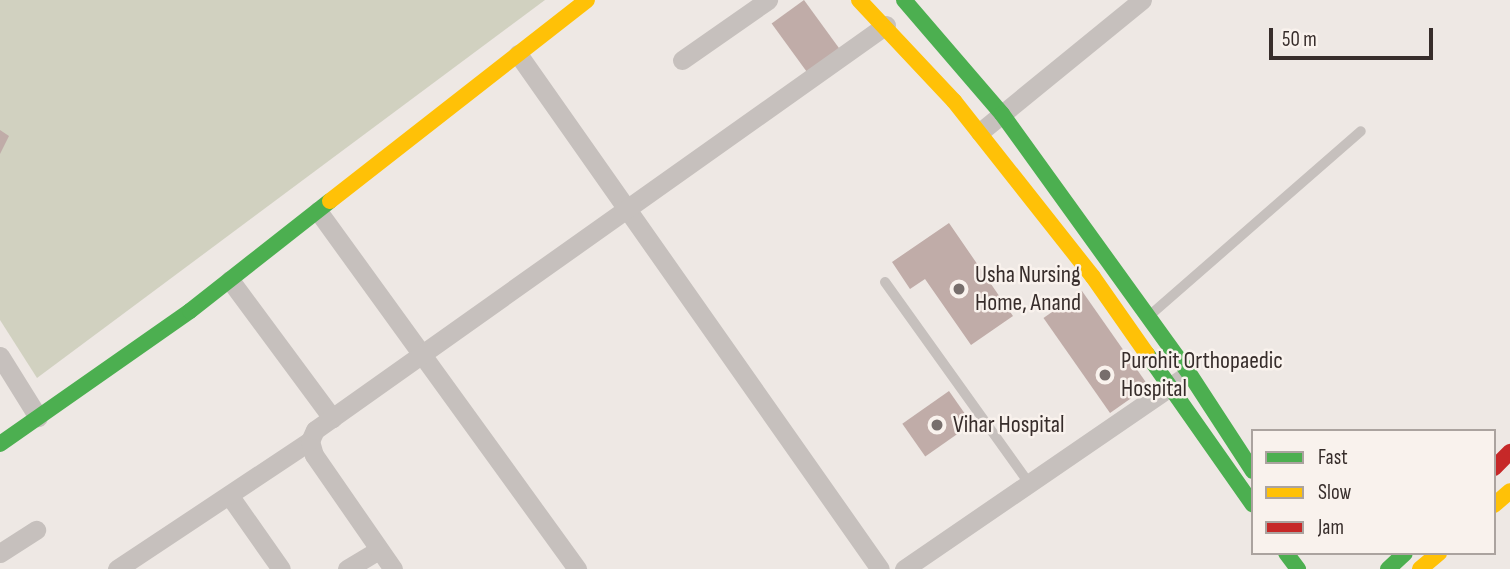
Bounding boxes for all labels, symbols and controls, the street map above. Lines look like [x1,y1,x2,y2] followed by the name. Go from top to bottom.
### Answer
[1272,14,1436,58] scale bar
[1282,27,1317,52] text: 50 m
[975,261,1081,317] place label: Usha Nursing Home, Anand
[949,279,969,299] marker: Usha Nursing Home, Anand
[1121,347,1283,403] place label: Purohit Orthopaedic Hospital
[1095,365,1115,385] marker: Purohit Orthopaedic Hospital
[953,411,1065,439] place label: Vihar Hospital
[927,415,947,435] marker: Vihar Hospital
[1251,429,1496,555] legend
[1318,445,1348,470] text: Fast
[1318,480,1351,505] text: Slow
[1318,515,1344,540] text: Jam

